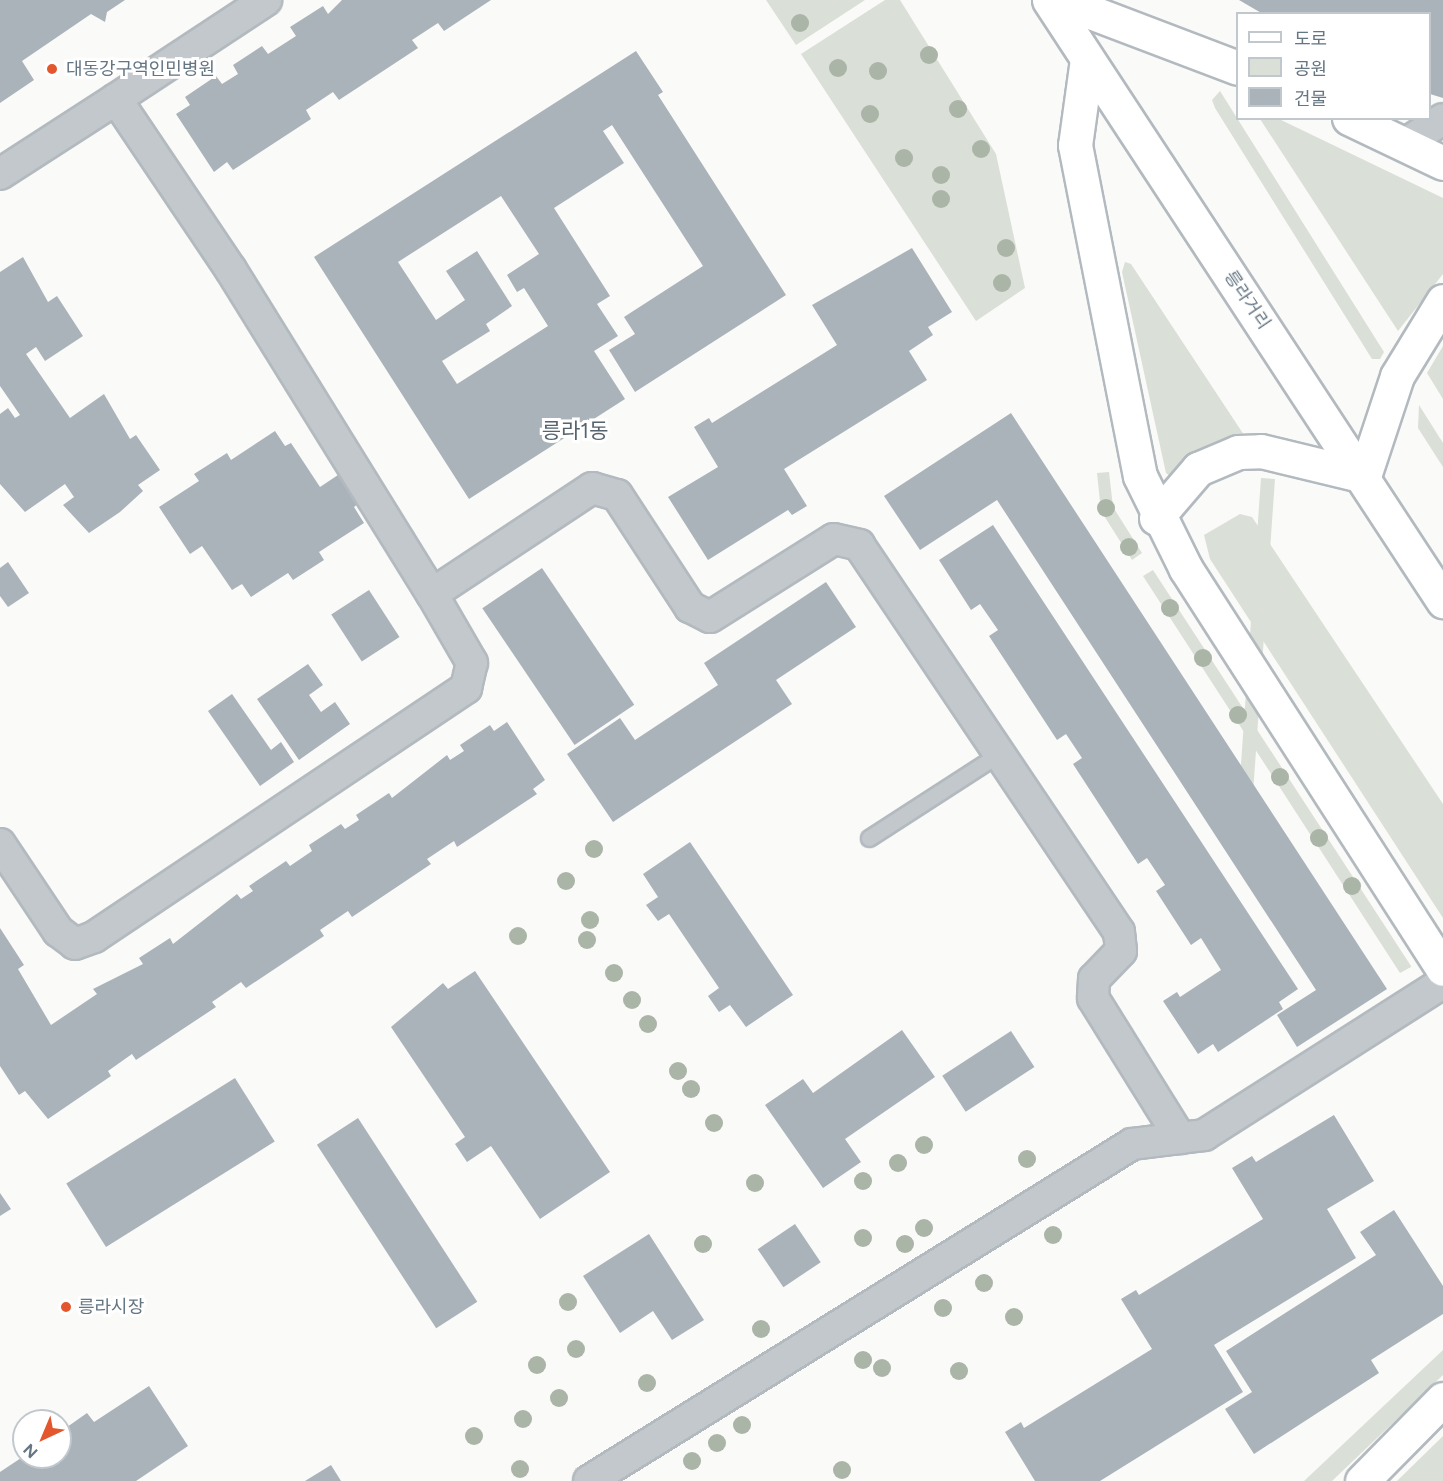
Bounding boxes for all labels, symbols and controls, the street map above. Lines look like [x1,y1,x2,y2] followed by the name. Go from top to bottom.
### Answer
[1236,12,1431,120] legend
[1294,28,1327,50] text: 도로
[66,58,215,80] place label: 대동강구역인민병원
[1294,58,1327,80] text: 공원
[43,60,61,78] marker: 대동강구역인민병원
[1294,88,1327,110] text: 건물
[1220,267,1274,333] street label: 릉라거리
[542,418,608,444] district label: 릉라1동
[78,1296,144,1318] place label: 릉라시장
[59,1300,73,1314] marker: 릉라시장
[12,1409,72,1469] north arrow
[19,1440,42,1462] text: N

